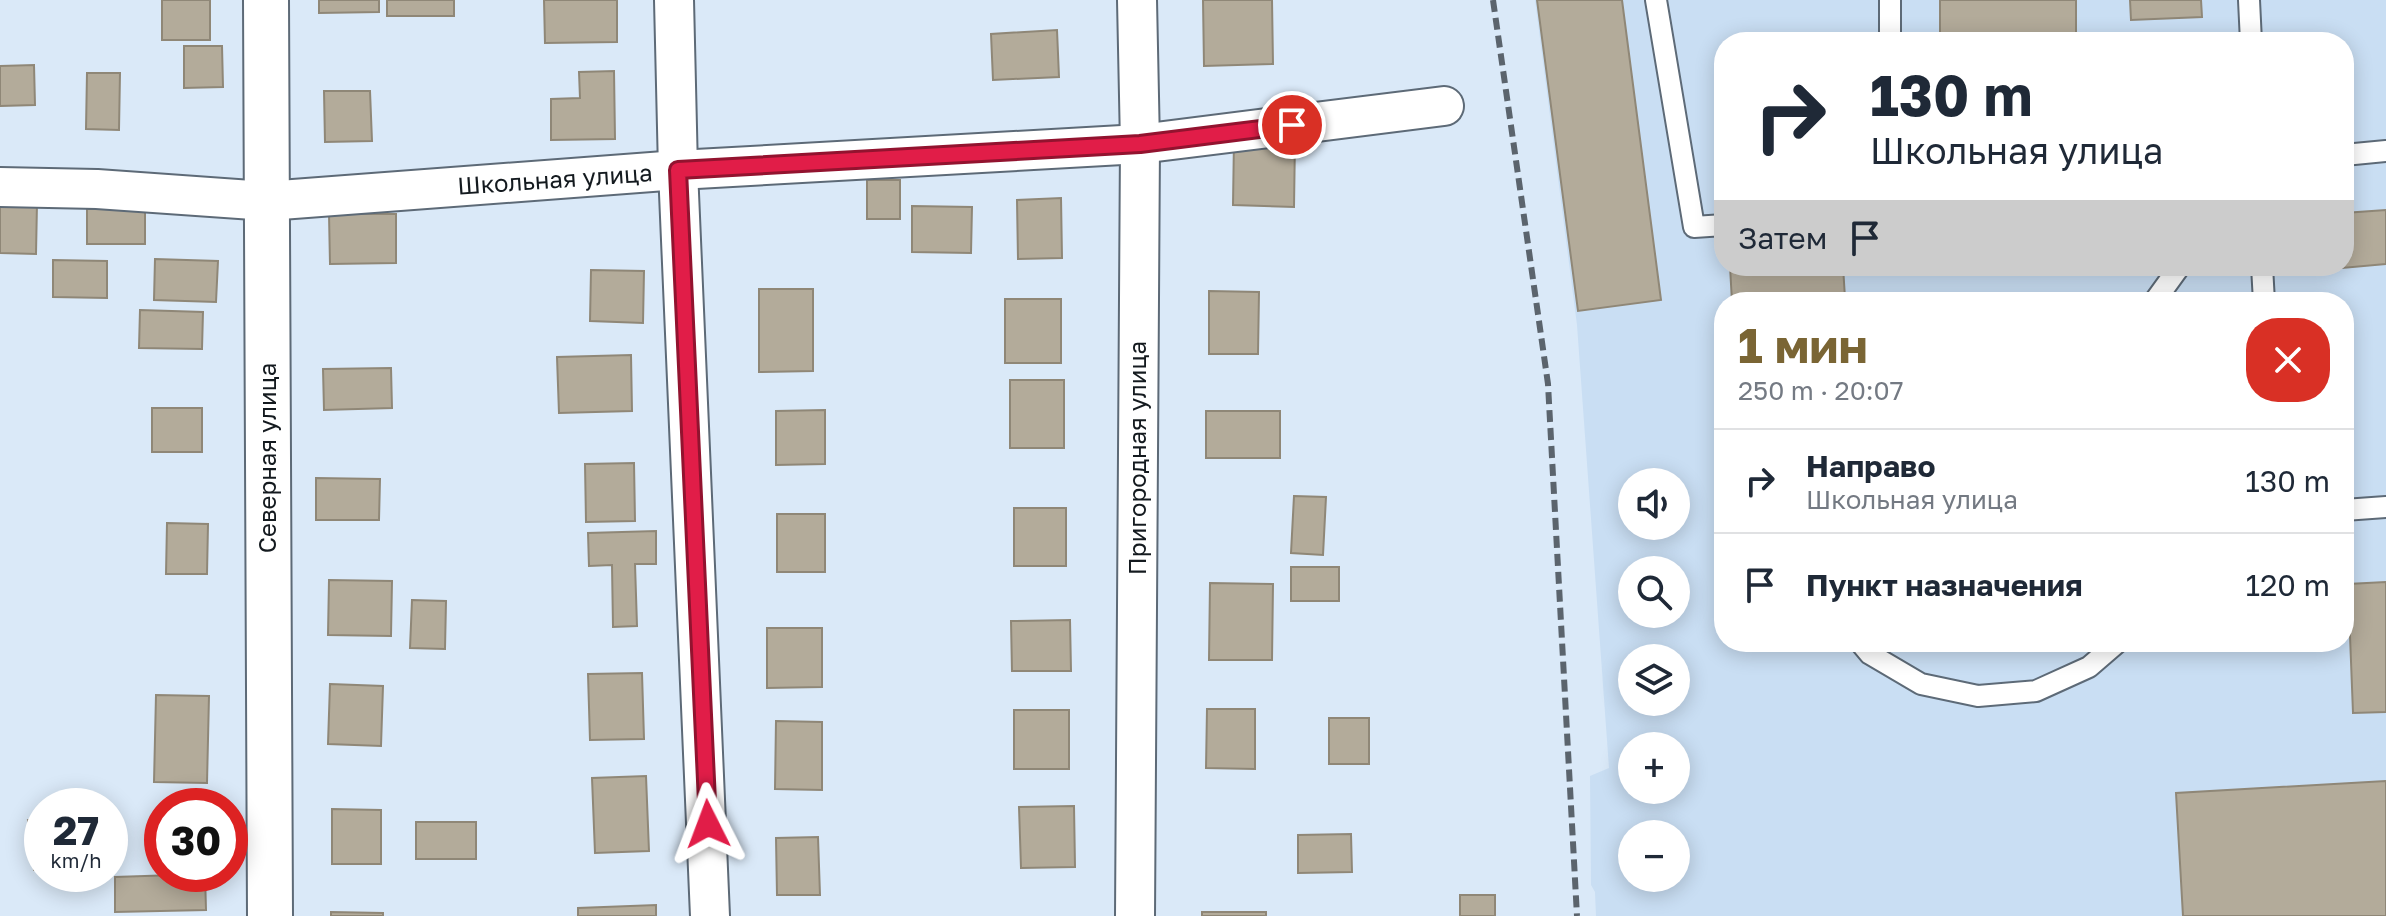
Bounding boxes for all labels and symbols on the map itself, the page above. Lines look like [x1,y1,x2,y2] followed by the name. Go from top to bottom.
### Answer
[1258,91,1326,159] pin
[456,157,653,200] street label: Школьная улица
[1122,341,1151,575] street label: Пригородная улица
[252,363,281,553] street label: Северная улица
[666,782,750,866] position arrow
[144,788,248,892] speed limit sign: 30

